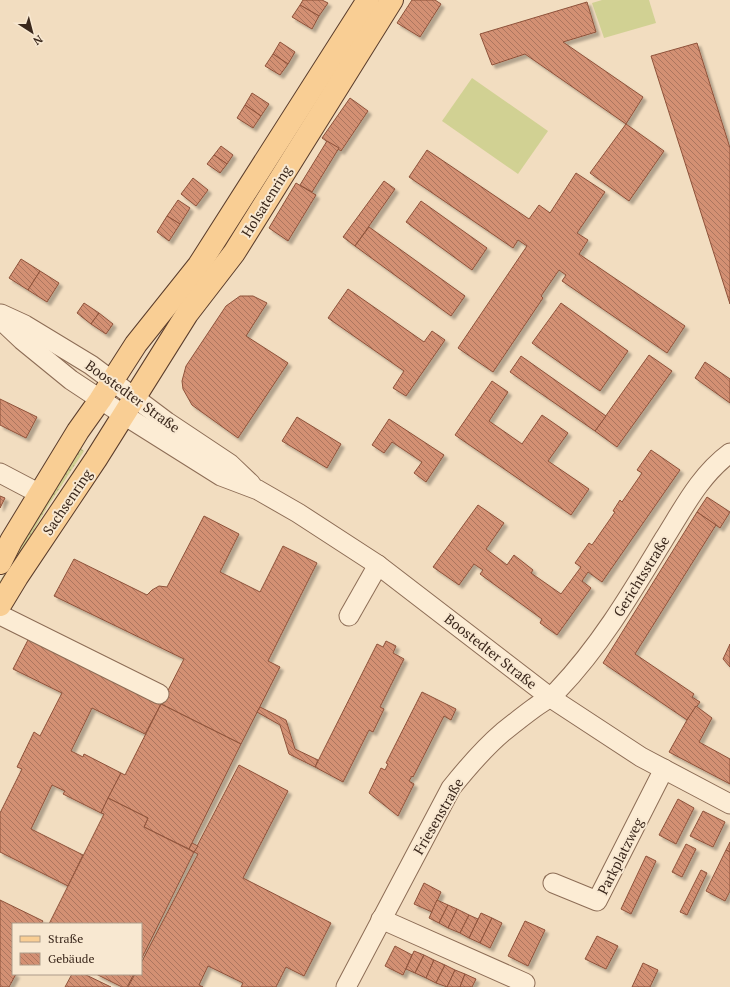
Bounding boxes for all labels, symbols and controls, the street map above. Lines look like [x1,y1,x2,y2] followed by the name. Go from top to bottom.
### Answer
[12,12,52,52] north arrow
[30,32,45,49] text: N
[236,161,296,240] street label: Holsatenring
[82,355,184,437] street label: Boostedter Straße
[38,465,96,539] street label: Sachsenring
[609,532,673,620] street label: Gerichtsstraße
[441,609,541,693] street label: Boostedter Straße
[408,774,468,858] street label: Friesenstraße
[593,814,648,898] street label: Parkplatzweg
[12,923,142,975] legend
[48,931,83,946] text: Straße
[48,951,94,966] text: Gebäude

